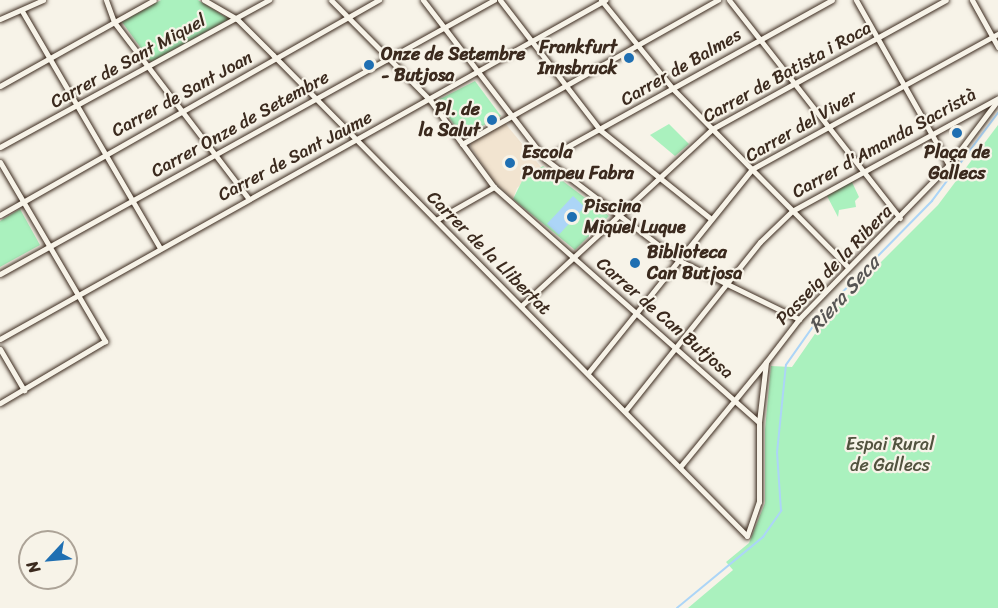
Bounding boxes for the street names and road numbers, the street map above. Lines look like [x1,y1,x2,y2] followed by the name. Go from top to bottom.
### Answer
[47,9,209,113] street label: Carrer de Sant Miquel
[699,17,875,127] street label: Carrer de Batista i Roca
[617,24,745,110] street label: Carrer de Balmes
[107,46,257,142] street label: Carrer de Sant Joan
[147,66,333,182] street label: Carrer Onze de Setembre
[789,84,979,202] street label: Carrer d'Amanda Sacristà
[741,85,861,167] street label: Carrer del Viver
[214,106,376,206] street label: Carrer de Sant Jaume
[422,186,556,320] street label: Carrer de la Llibertat
[771,201,897,329] street label: Passeig de la Ribera
[592,253,738,383] street label: Carrer de Can Butjosa

